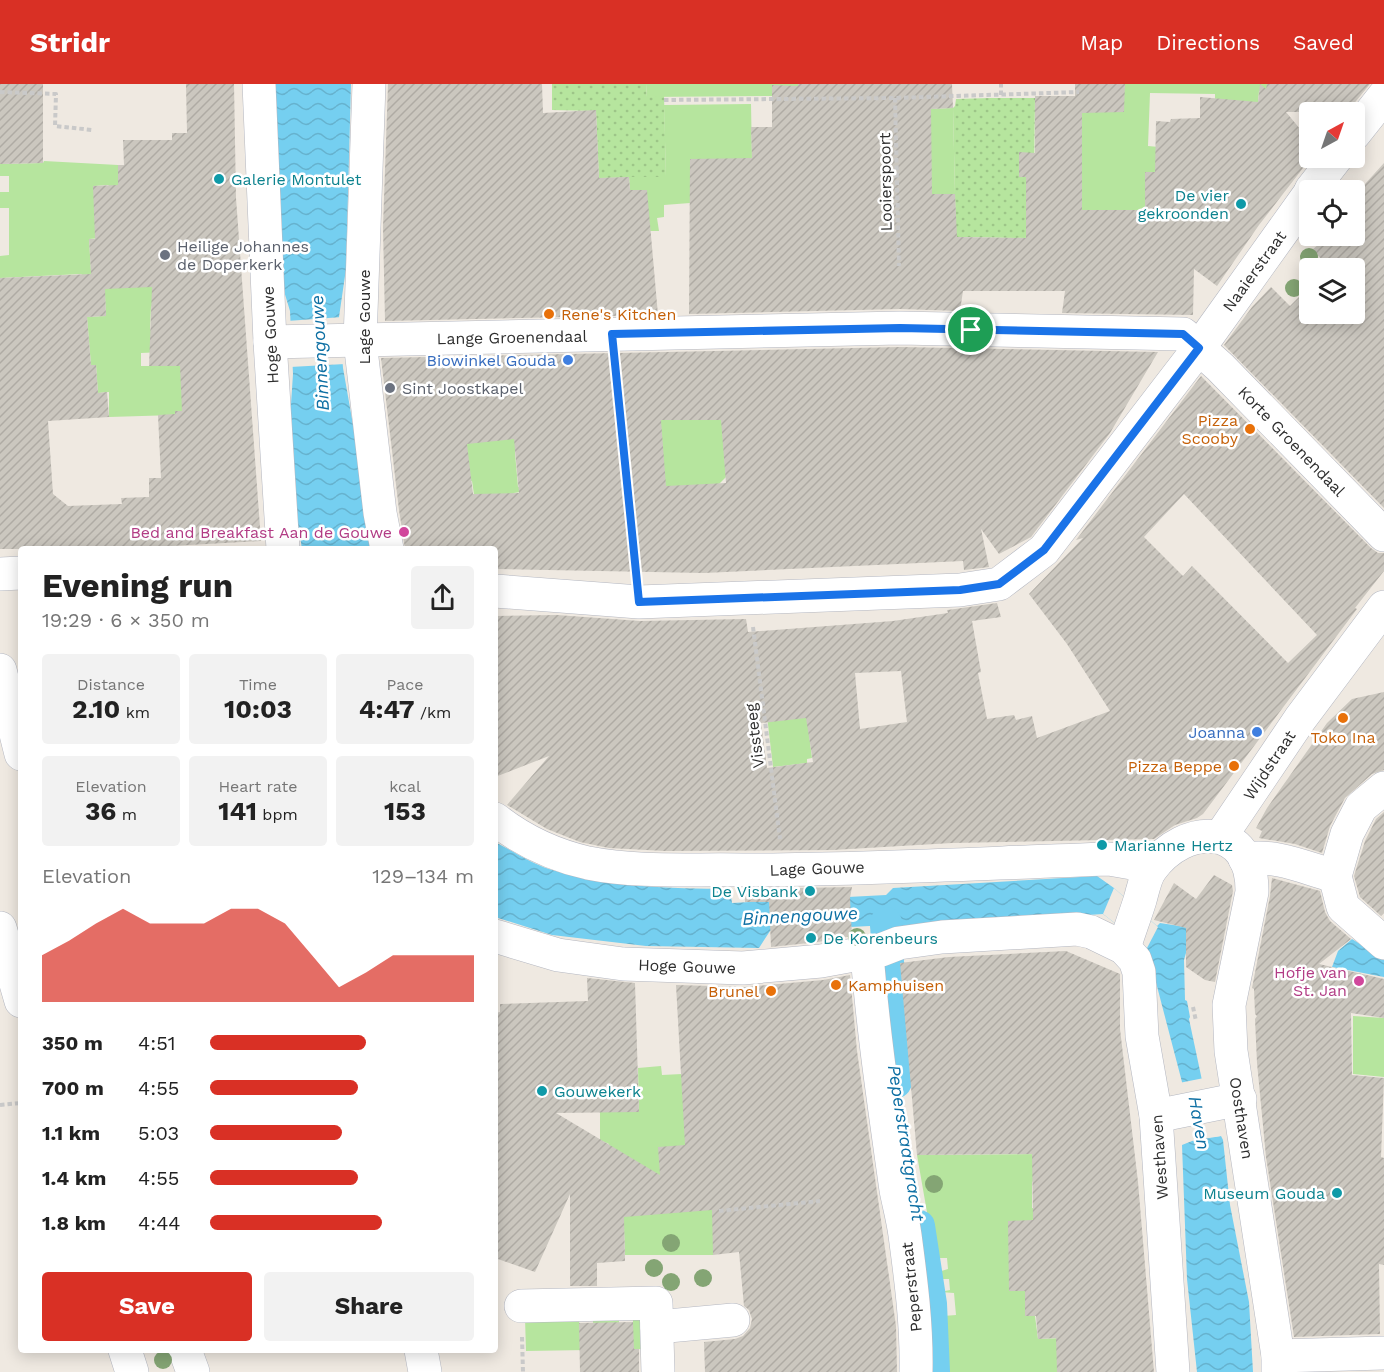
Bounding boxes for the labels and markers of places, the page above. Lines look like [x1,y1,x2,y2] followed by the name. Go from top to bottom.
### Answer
[231,170,362,189] place label: Galerie Montulet
[212,172,226,186] marker: Galerie Montulet
[1138,186,1229,223] place label: De vier gekroonden
[1234,197,1248,211] marker: De vier gekroonden
[177,237,309,274] place label: Heilige Johannes de Doperkerk
[158,248,172,262] marker: Heilige Johannes de Doperkerk
[945,304,996,355] pin
[561,305,676,324] place label: Rene's Kitchen
[542,307,556,321] marker: Rene's Kitchen
[426,351,556,370] place label: Biowinkel Gouda
[561,353,575,367] marker: Biowinkel Gouda
[402,379,523,398] place label: Sint Joostkapel
[383,381,397,395] marker: Sint Joostkapel
[1182,411,1239,448] place label: Pizza Scooby
[1243,422,1257,436] marker: Pizza Scooby
[130,523,392,542] place label: Bed and Breakfast Aan de Gouwe
[397,525,411,539] marker: Bed and Breakfast Aan de Gouwe
[1336,711,1350,725] marker: Toko Ina
[1189,723,1245,742] place label: Joanna
[1250,725,1264,739] marker: Joanna
[1311,728,1375,747] place label: Toko Ina
[1128,757,1222,776] place label: Pizza Beppe
[1227,759,1241,773] marker: Pizza Beppe
[1114,836,1233,855] place label: Marianne Hertz
[1095,838,1109,852] marker: Marianne Hertz
[711,882,798,901] place label: De Visbank
[803,884,817,898] marker: De Visbank
[823,929,938,948] place label: De Korenbeurs
[804,931,818,945] marker: De Korenbeurs
[1274,963,1347,1000] place label: Hofje van St. Jan
[1352,974,1366,988] marker: Hofje van St. Jan
[848,976,944,995] place label: Kamphuisen
[829,978,843,992] marker: Kamphuisen
[708,982,759,1001] place label: Brunel
[764,984,778,998] marker: Brunel
[554,1082,641,1101] place label: Gouwekerk
[535,1084,549,1098] marker: Gouwekerk
[1203,1184,1325,1203] place label: Museum Gouda
[1330,1186,1344,1200] marker: Museum Gouda

